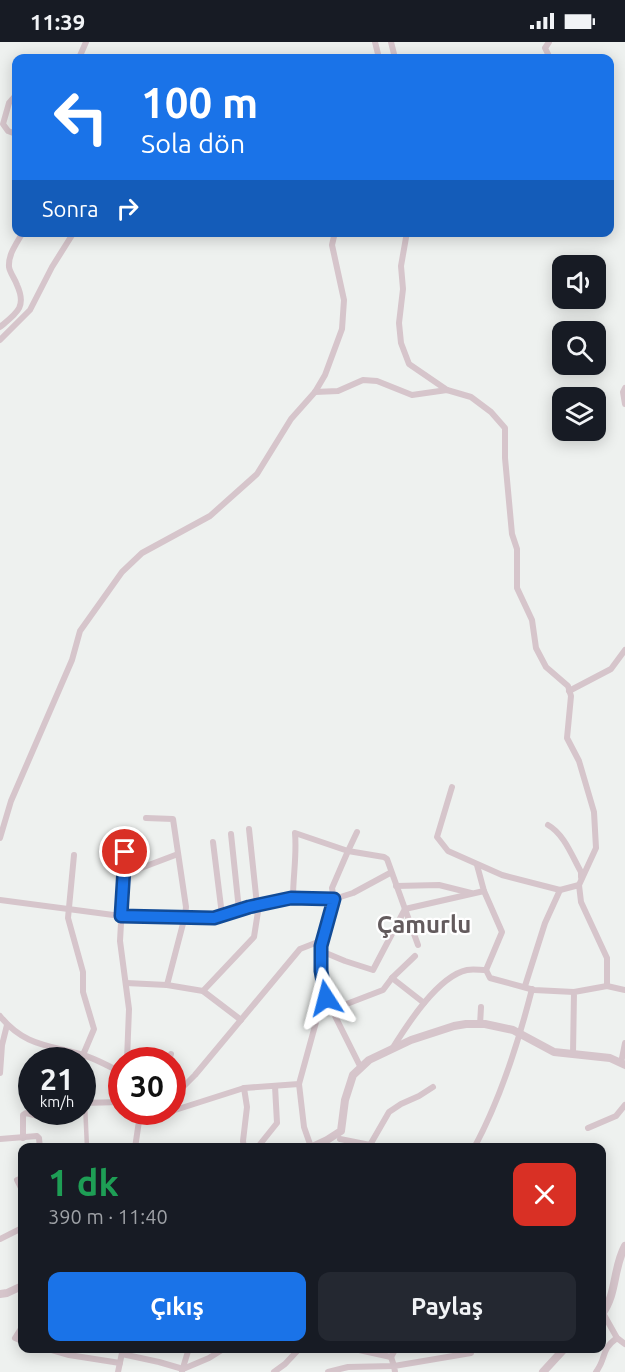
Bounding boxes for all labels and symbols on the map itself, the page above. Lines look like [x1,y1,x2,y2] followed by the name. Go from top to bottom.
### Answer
[99,826,150,877] pin
[377,911,471,938] district label: Çamurlu
[294,966,358,1030] position arrow
[108,1047,186,1125] speed limit sign: 30

